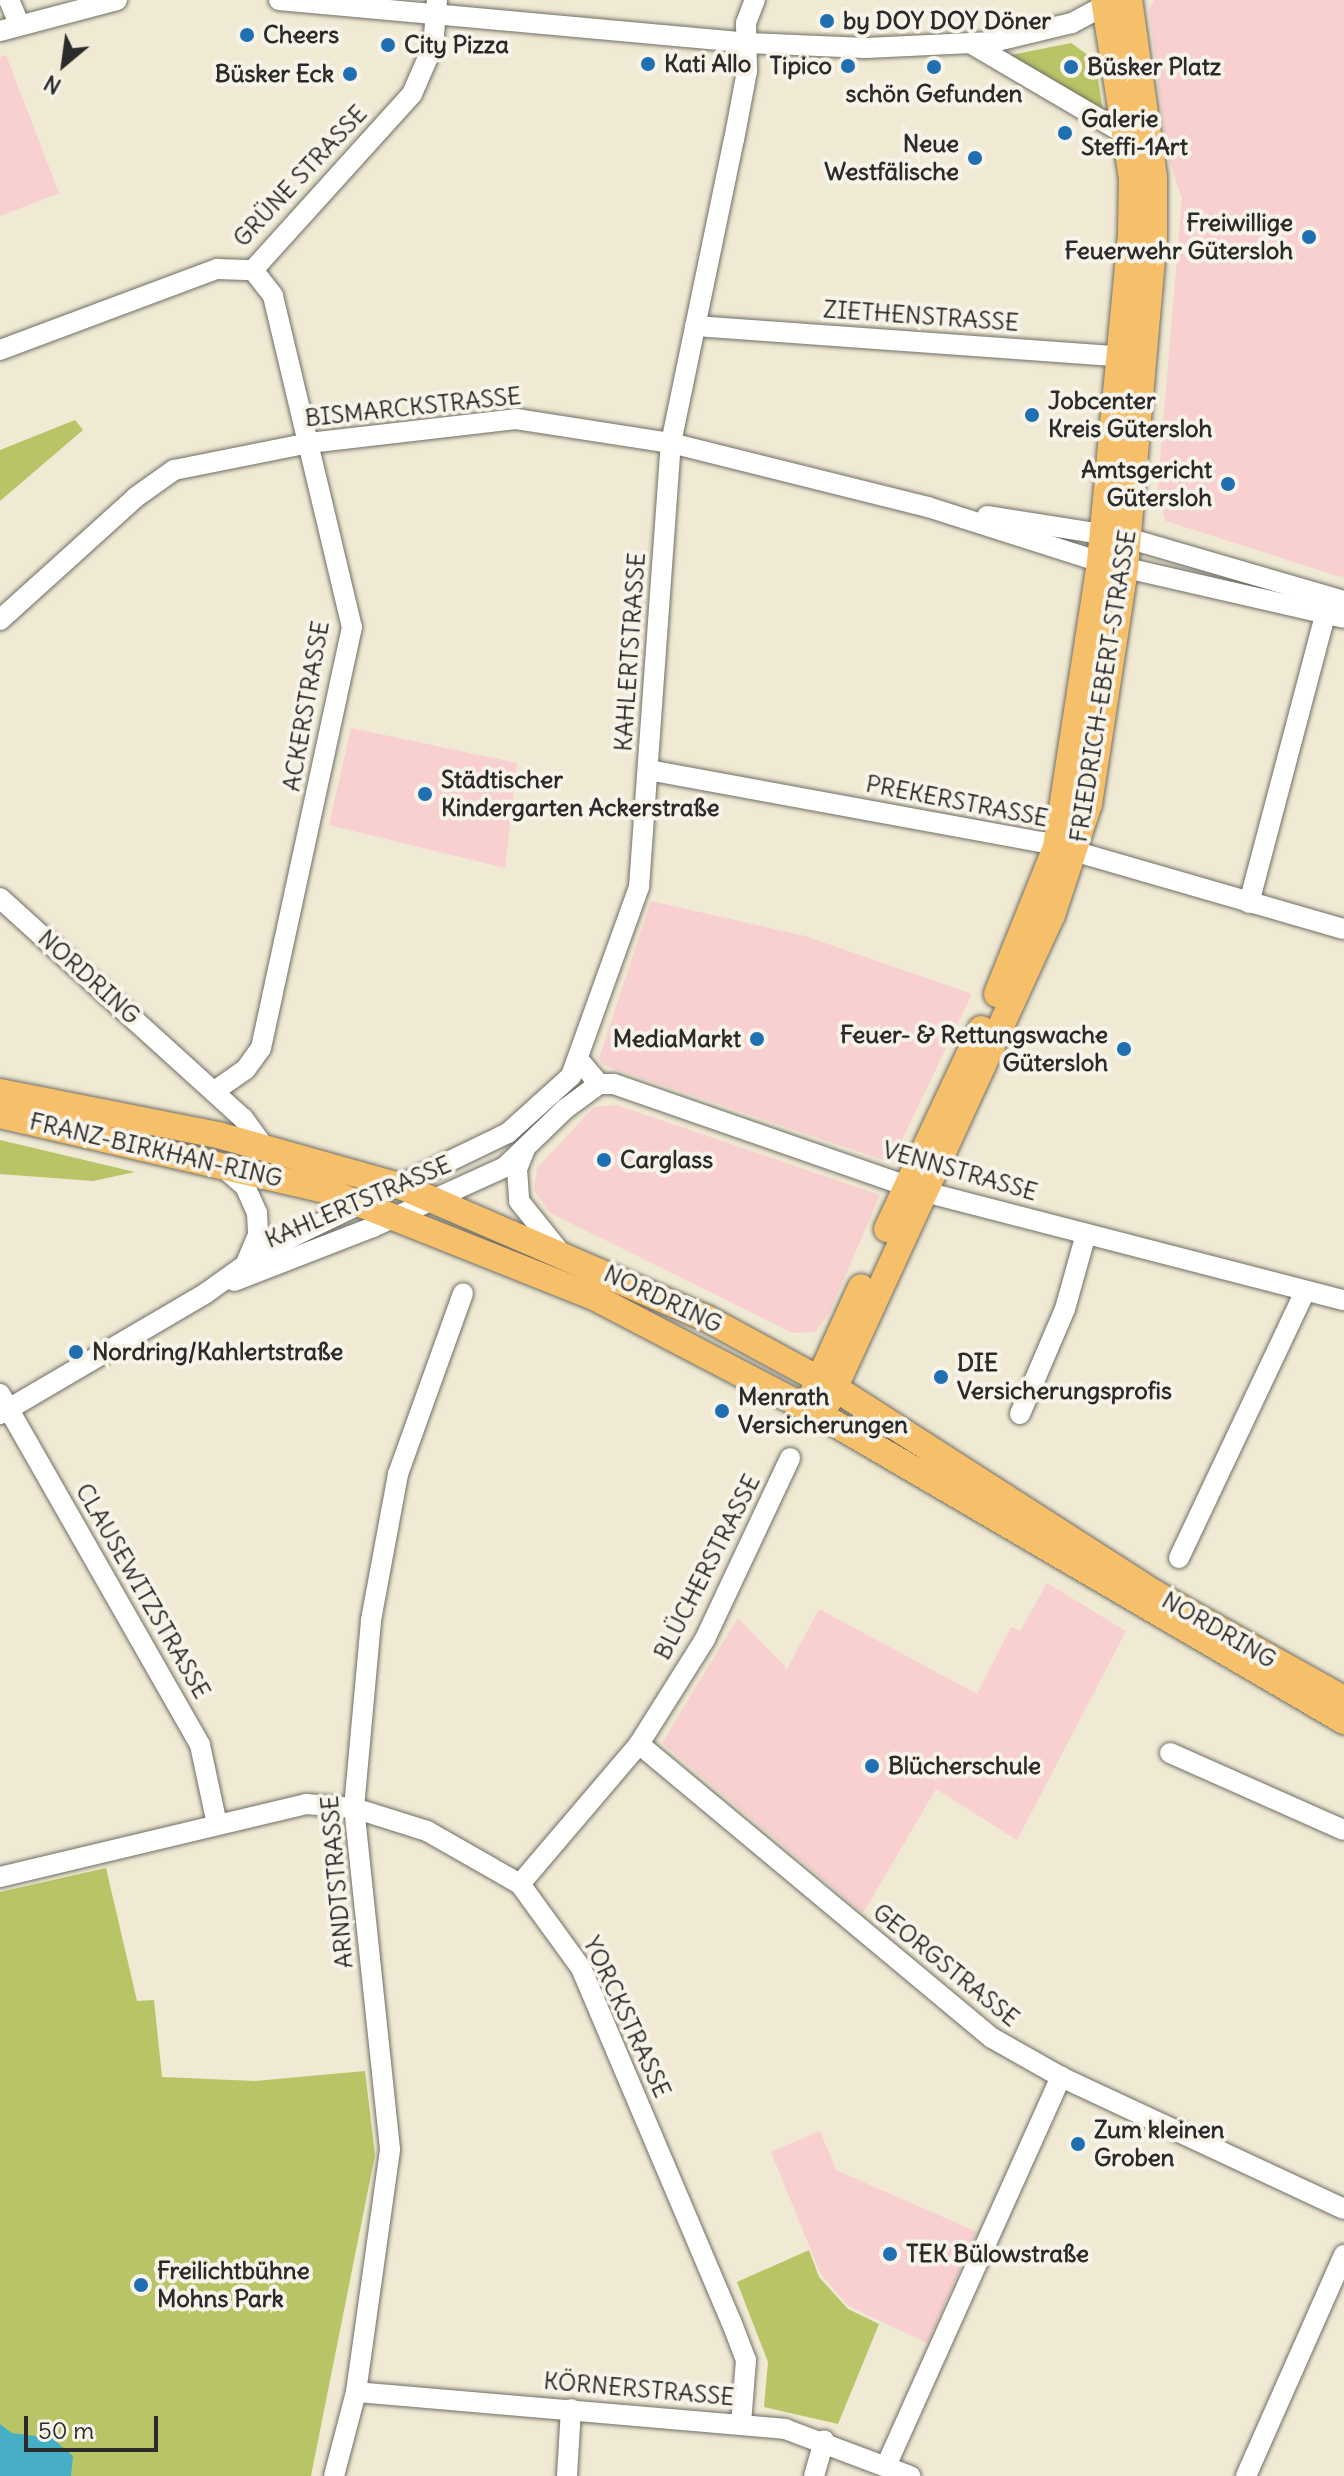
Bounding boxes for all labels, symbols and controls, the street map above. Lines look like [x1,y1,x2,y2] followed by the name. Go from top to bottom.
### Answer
[843,7,1051,35] place label: by DOY DOY Döner
[818,12,836,30] marker: by DOY DOY Döner
[263,21,339,49] place label: Cheers
[24,24,104,104] north arrow
[238,26,256,44] marker: Cheers
[404,31,509,59] place label: City Pizza
[379,36,397,54] marker: City Pizza
[664,50,751,78] place label: Kati Allo
[770,52,832,80] place label: Tipico
[1087,53,1221,81] place label: Büsker Platz
[639,55,657,73] marker: Kati Allo
[839,57,857,75] marker: Tipico
[925,58,943,76] marker: schön Gefunden
[1062,58,1080,76] marker: Büsker Platz
[215,60,334,88] place label: Büsker Eck
[341,65,359,83] marker: Büsker Eck
[39,69,66,101] text: N
[846,80,1022,108] place label: schön Gefunden
[227,99,373,253] street label: GRÜNE STRASSE
[1081,105,1188,161] place label: Galerie Steffi-1Art
[1056,124,1074,142] marker: Galerie Steffi-1Art
[824,130,959,186] place label: Neue Westfälische
[966,149,984,167] marker: Neue Westfälische
[1064,209,1293,265] place label: Freiwillige Feuerwehr Gütersloh
[1300,228,1318,246] marker: Freiwillige Feuerwehr Gütersloh
[822,295,1020,337] street label: ZIETHENSTRASSE
[303,381,523,433] street label: BISMARCKSTRASSE
[1048,387,1212,443] place label: Jobcenter Kreis Gütersloh
[1023,406,1041,424] marker: Jobcenter Kreis Gütersloh
[1081,456,1212,512] place label: Amtsgericht Gütersloh
[1219,475,1237,493] marker: Amtsgericht Gütersloh
[1064,528,1142,844] street label: FRIEDRICH-EBERT-STRASSE
[609,552,651,752] street label: KAHLERTSTRASSE
[277,618,335,794] street label: ACKERSTRASSE
[441,766,719,822] place label: Städtischer Kindergarten Ackerstraße
[863,769,1051,833] street label: PREKERSTRASSE
[416,785,434,803] marker: Städtischer Kindergarten Ackerstraße
[32,924,146,1030] street label: NORDRING
[840,1021,1108,1077] place label: Feuer- & Rettungswache Gütersloh
[613,1025,741,1053] place label: MediaMarkt
[748,1030,766,1048] marker: MediaMarkt
[1115,1040,1133,1058] marker: Feuer- & Rettungswache Gütersloh
[27,1107,285,1193] street label: FRANZ-BIRKHAN-RING
[879,1135,1041,1207] street label: VENNSTRASSE
[620,1146,713,1174] place label: Carglass
[261,1150,455,1254] street label: KAHLERTSTRASSE
[595,1151,613,1169] marker: Carglass
[599,1259,727,1339] street label: NORDRING
[92,1338,343,1366] place label: Nordring/Kahlertstraße
[67,1343,85,1361] marker: Nordring/Kahlertstraße
[957,1349,1172,1405] place label: DIE Versicherungsprofis
[932,1368,950,1386] marker: DIE Versicherungsprofis
[738,1383,908,1439] place label: Menrath Versicherungen
[713,1402,731,1420] marker: Menrath Versicherungen
[648,1470,766,1664] street label: BLÜCHERSTRASSE
[70,1478,216,1704] street label: CLAUSEWITZSTRASSE
[1157,1586,1281,1674] street label: NORDRING
[888,1752,1041,1780] place label: Blücherschule
[863,1757,881,1775] marker: Blücherschule
[315,1794,359,1970] street label: ARNDTSTRASSE
[867,1897,1025,2033] street label: GEORGSTRASSE
[577,1932,677,2102] street label: YORCKSTRASSE
[1094,2116,1225,2172] place label: Zum kleinen Groben
[1069,2135,1087,2153] marker: Zum kleinen Groben
[906,2240,1089,2268] place label: TEK Bülowstraße
[881,2245,899,2263] marker: TEK Bülowstraße
[157,2257,310,2313] place label: Freilichtbühne Mohns Park
[132,2276,150,2294] marker: Freilichtbühne Mohns Park
[542,2366,736,2412] street label: KÖRNERSTRASSE
[28,2400,162,2450] scale bar
[38,2415,94,2445] text: 50 m

